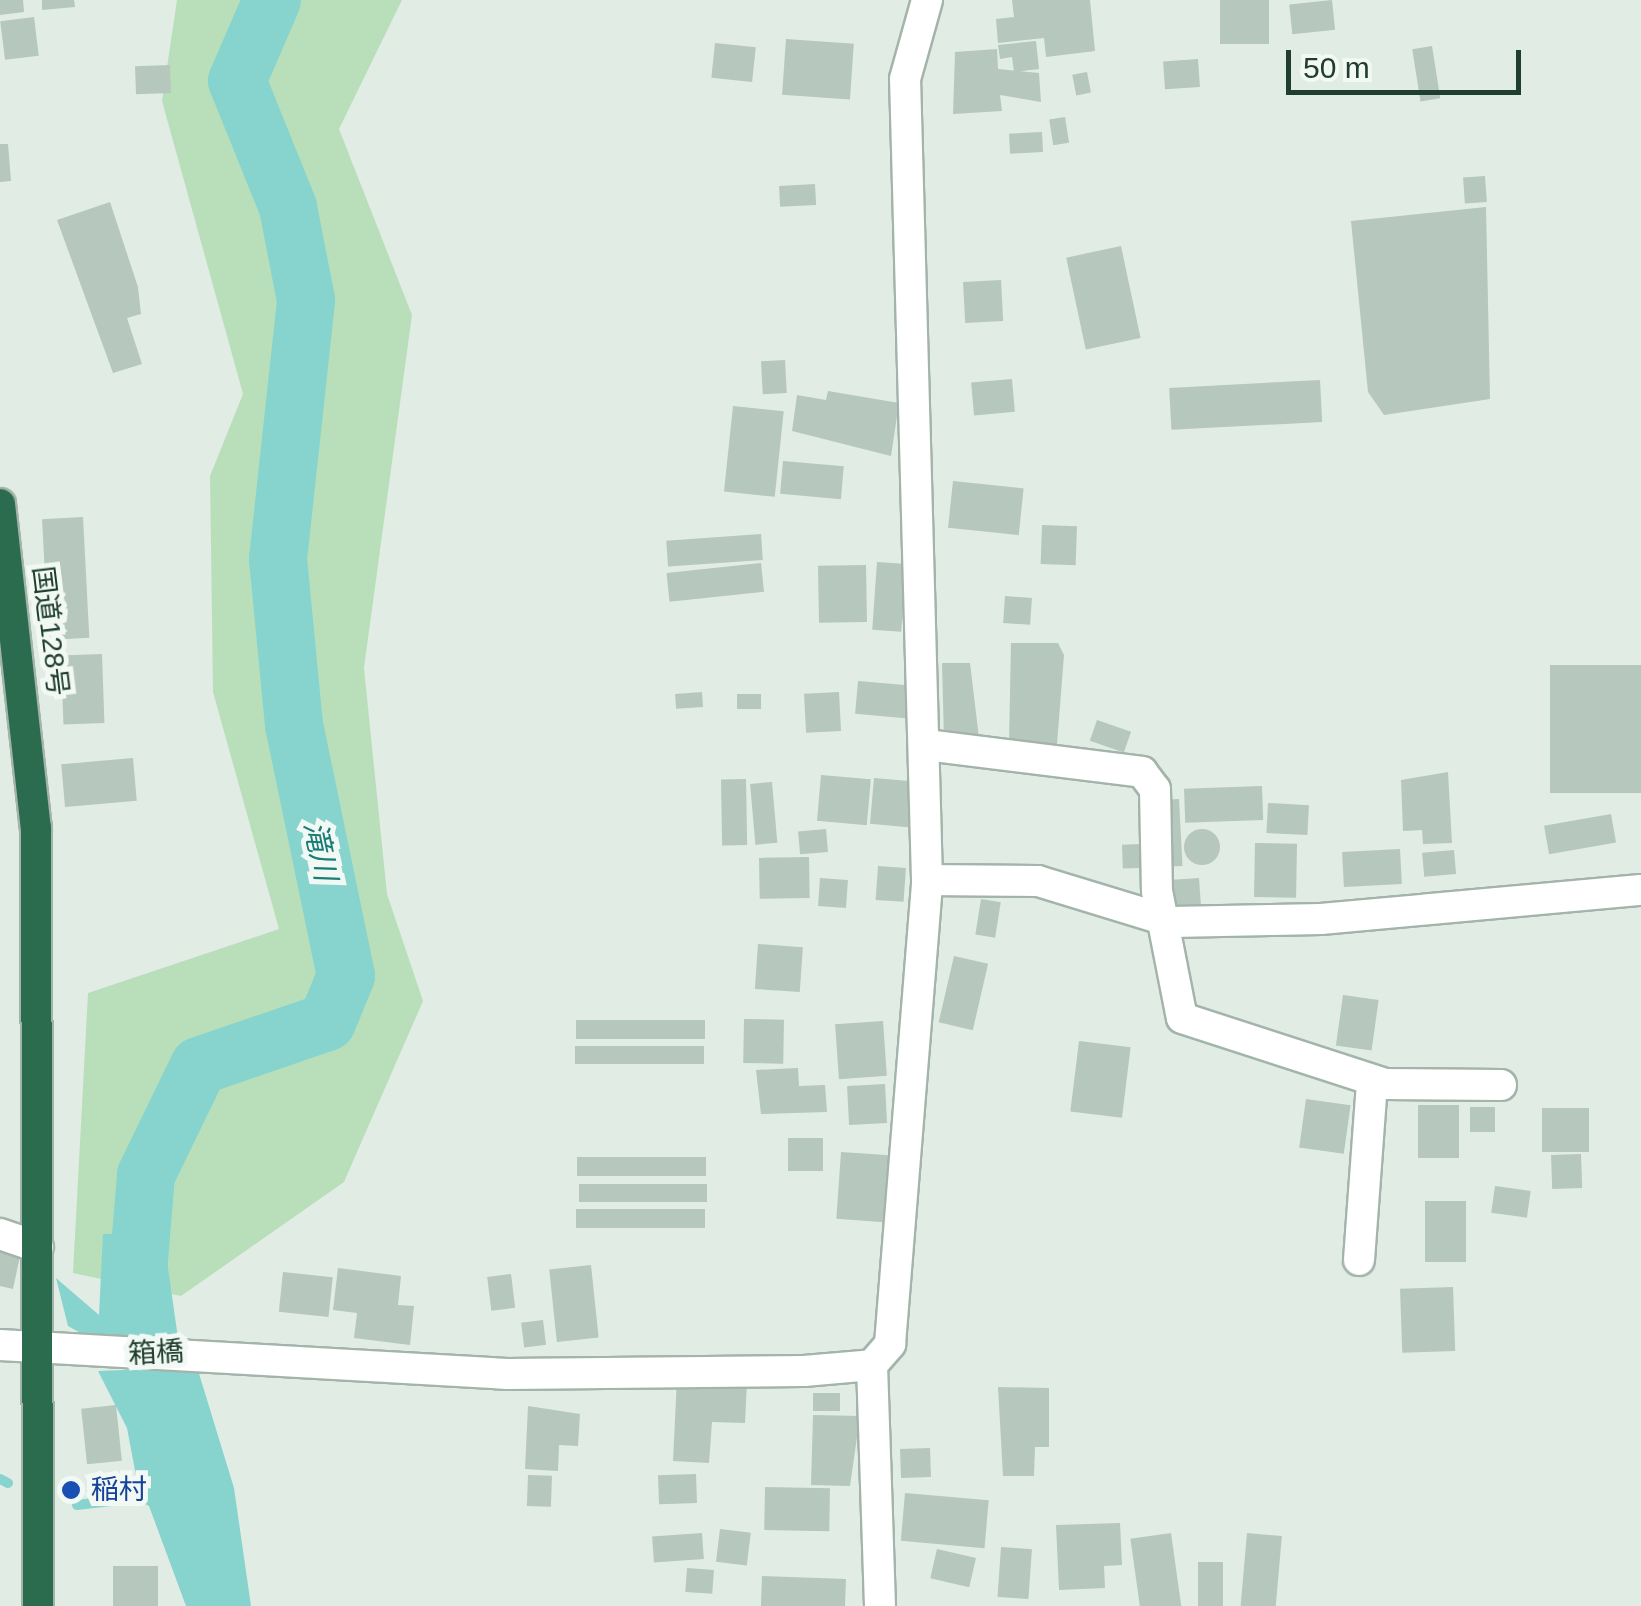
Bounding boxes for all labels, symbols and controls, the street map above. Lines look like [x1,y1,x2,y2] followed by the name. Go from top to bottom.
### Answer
[1291,30,1526,92] scale bar
[1303,51,1370,84] text: 50 m
[25,564,75,698] street label: 国道128号
[296,818,344,884] water label: 滝川
[127,1335,185,1371] street label: 箱橋
[91,1473,147,1507] place label: 稲村
[60,1479,82,1501] marker: 稲村

